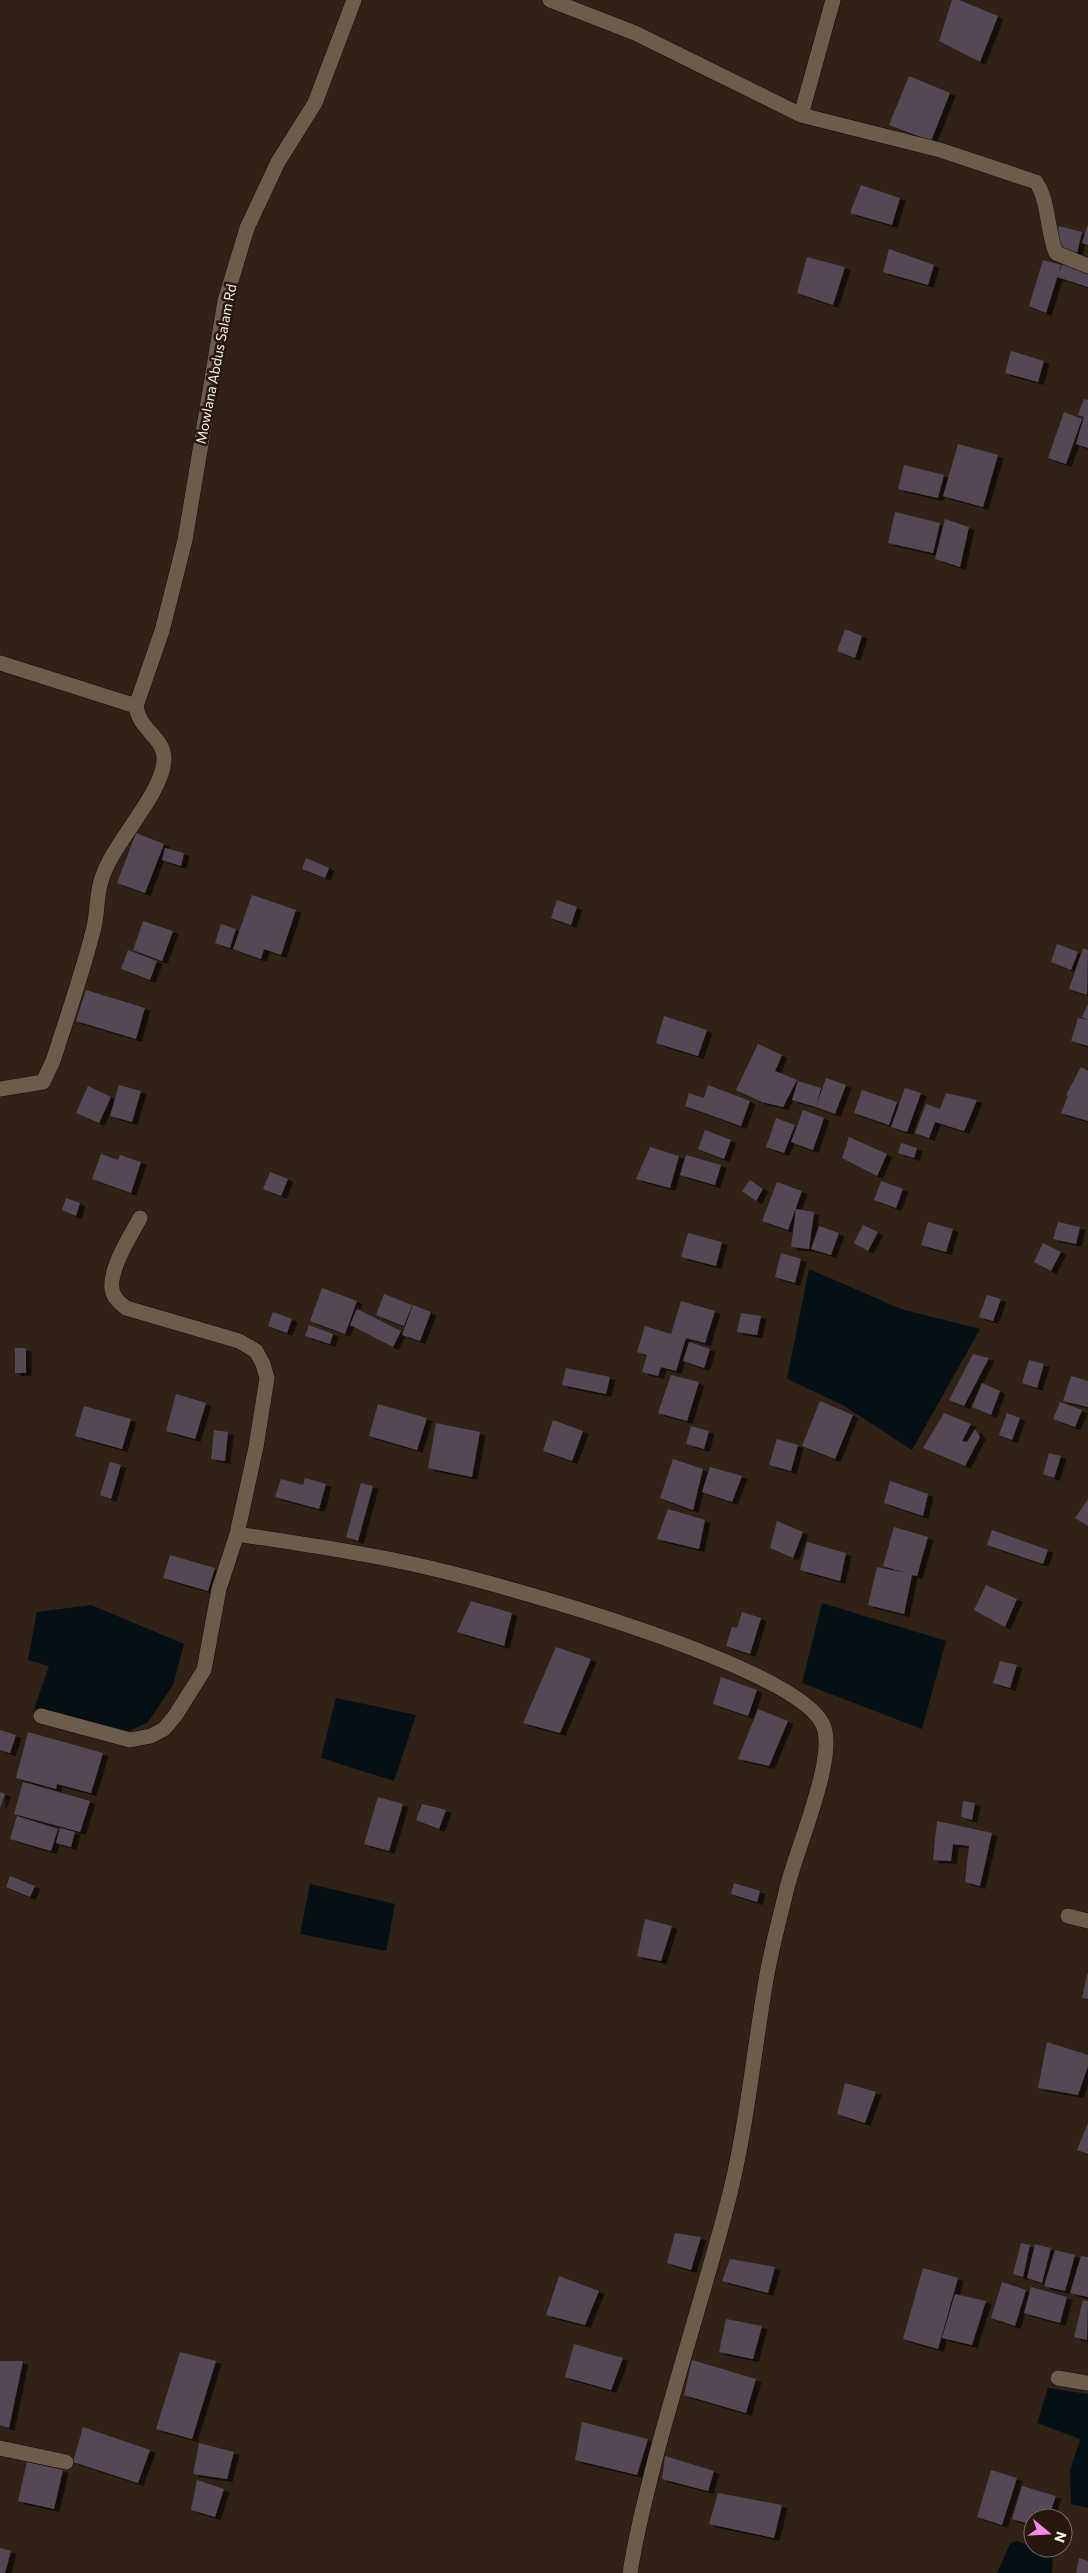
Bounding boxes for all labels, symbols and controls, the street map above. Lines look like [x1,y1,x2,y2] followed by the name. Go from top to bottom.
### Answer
[192,282,239,445] street label: Mowlana Abdus Salam Rd
[1023,2508,1073,2558] north arrow
[1051,2530,1071,2545] text: N

